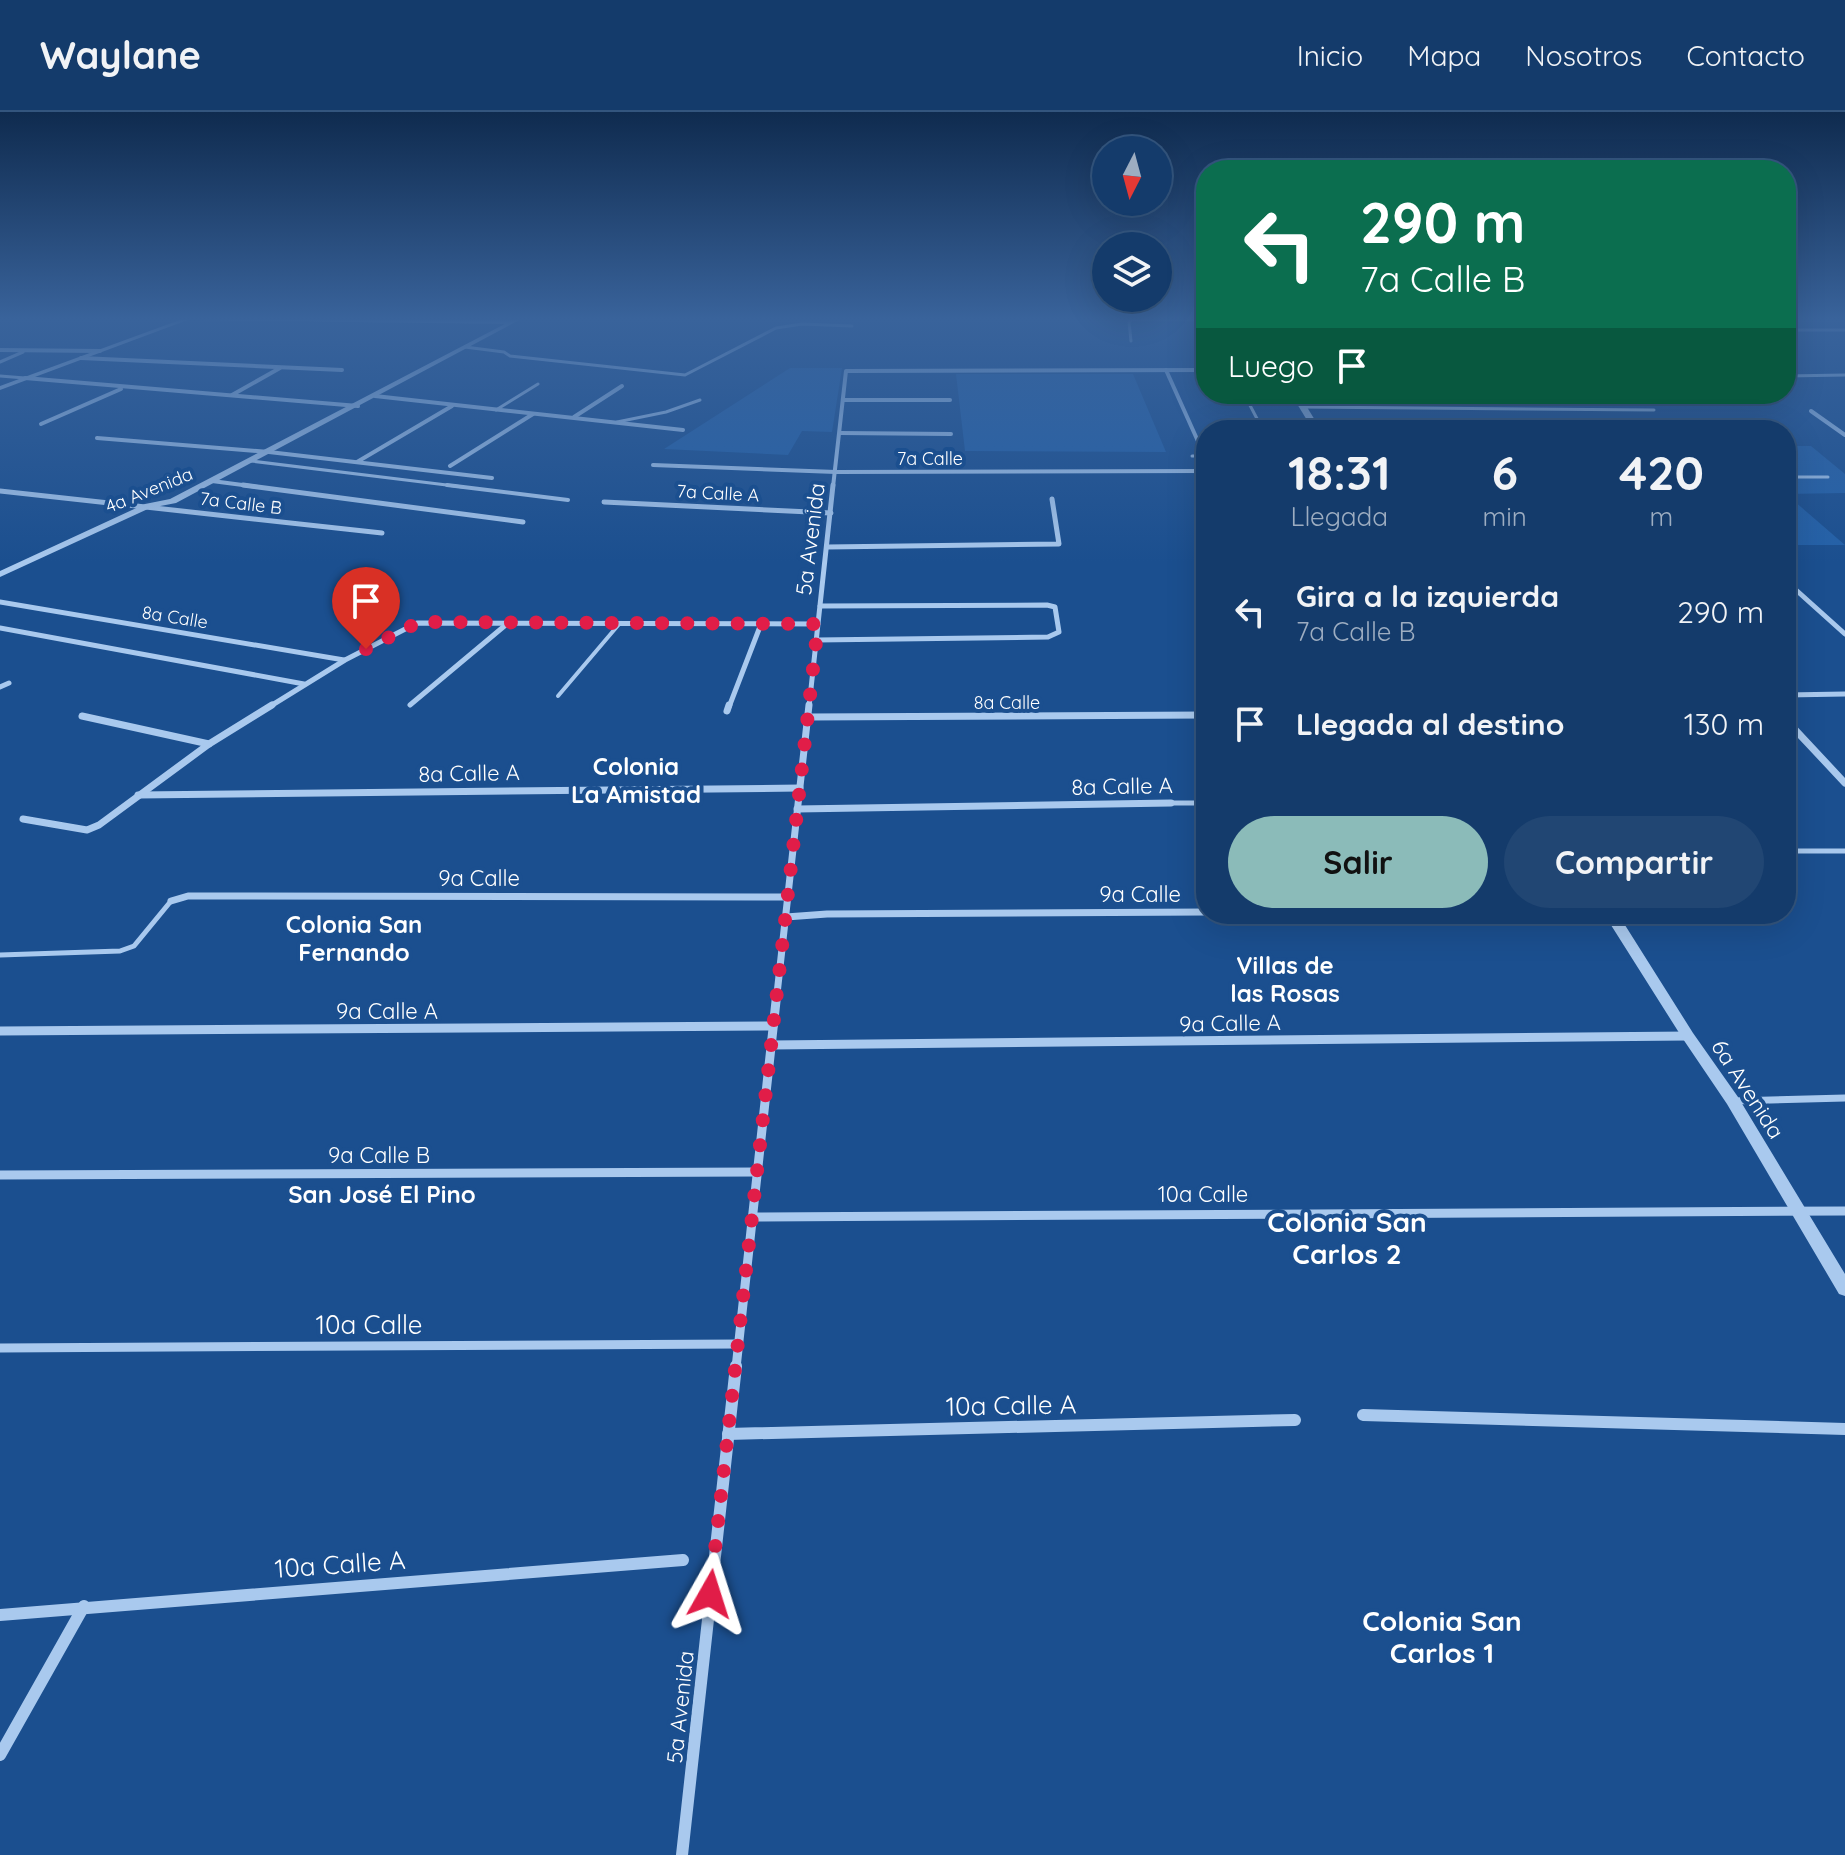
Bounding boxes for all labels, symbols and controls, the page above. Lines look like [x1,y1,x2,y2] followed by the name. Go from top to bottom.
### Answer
[40,31,201,79] text: Waylane
[1297,38,1363,73] text: Inicio
[1407,38,1481,73] text: Mapa
[1525,38,1642,73] text: Nosotros
[1686,38,1805,73] text: Contacto
[1092,136,1172,216] north arrow
[1092,136,1172,312] map controls
[1360,187,1525,257] text: 290 m
[1228,192,1332,296] icon: left
[1092,232,1172,312] button: layers
[1360,256,1525,301] text: 7a Calle B
[1330,344,1374,388] icon: arrive
[1228,347,1314,385] text: Luego
[1288,442,1391,502] text: 18:31
[1491,442,1518,502] text: 6
[1619,442,1704,502] text: 420
[897,447,963,470] street label: 7a Calle
[102,462,196,518] street label: 4a Avenida
[676,479,760,507] street label: 7a Calle A
[789,481,831,597] street label: 5a Avenida
[199,487,283,519] street label: 7a Calle B
[1291,500,1388,533] text: Llegada
[1483,500,1527,533] text: min
[1650,500,1673,533] text: m
[332,567,400,649] pin
[1296,577,1559,615] text: Gira a la izquierda
[344,579,388,623] icon: arrive
[1228,590,1272,634] icon: left
[1677,593,1764,631] text: 290 m
[140,600,210,634] street label: 8a Calle
[1296,615,1415,648] text: 7a Calle B
[974,691,1040,714] street label: 8a Calle
[1228,702,1272,746] icon: arrive
[1296,705,1564,743] text: Llegada al destino
[1684,705,1764,743] text: 130 m
[571,751,701,809] district label: Colonia La Amistad
[418,758,520,788] street label: 8a Calle A
[1071,771,1173,801] street label: 8a Calle A
[1228,816,1488,908] button: Salir
[1504,816,1764,908] button: Compartir
[438,864,520,892] street label: 9a Calle
[1099,880,1181,908] street label: 9a Calle
[286,909,422,967] district label: Colonia San Fernando
[1230,950,1340,1008] district label: Villas de las Rosas
[336,997,438,1025] street label: 9a Calle A
[1179,1008,1281,1038] street label: 9a Calle A
[1706,1034,1790,1144] street label: 6a Avenida
[328,1141,430,1169] street label: 9a Calle B
[288,1179,476,1209] district label: San José El Pino
[1158,1180,1248,1208] street label: 10a Calle
[1267,1204,1427,1271] district label: Colonia San Carlos 2
[315,1308,423,1341] street label: 10a Calle
[945,1387,1077,1423] street label: 10a Calle A
[274,1543,407,1585] street label: 10a Calle A
[668,1552,752,1636] position arrow
[1362,1603,1522,1670] district label: Colonia San Carlos 1
[660,1649,700,1765] street label: 5a Avenida

